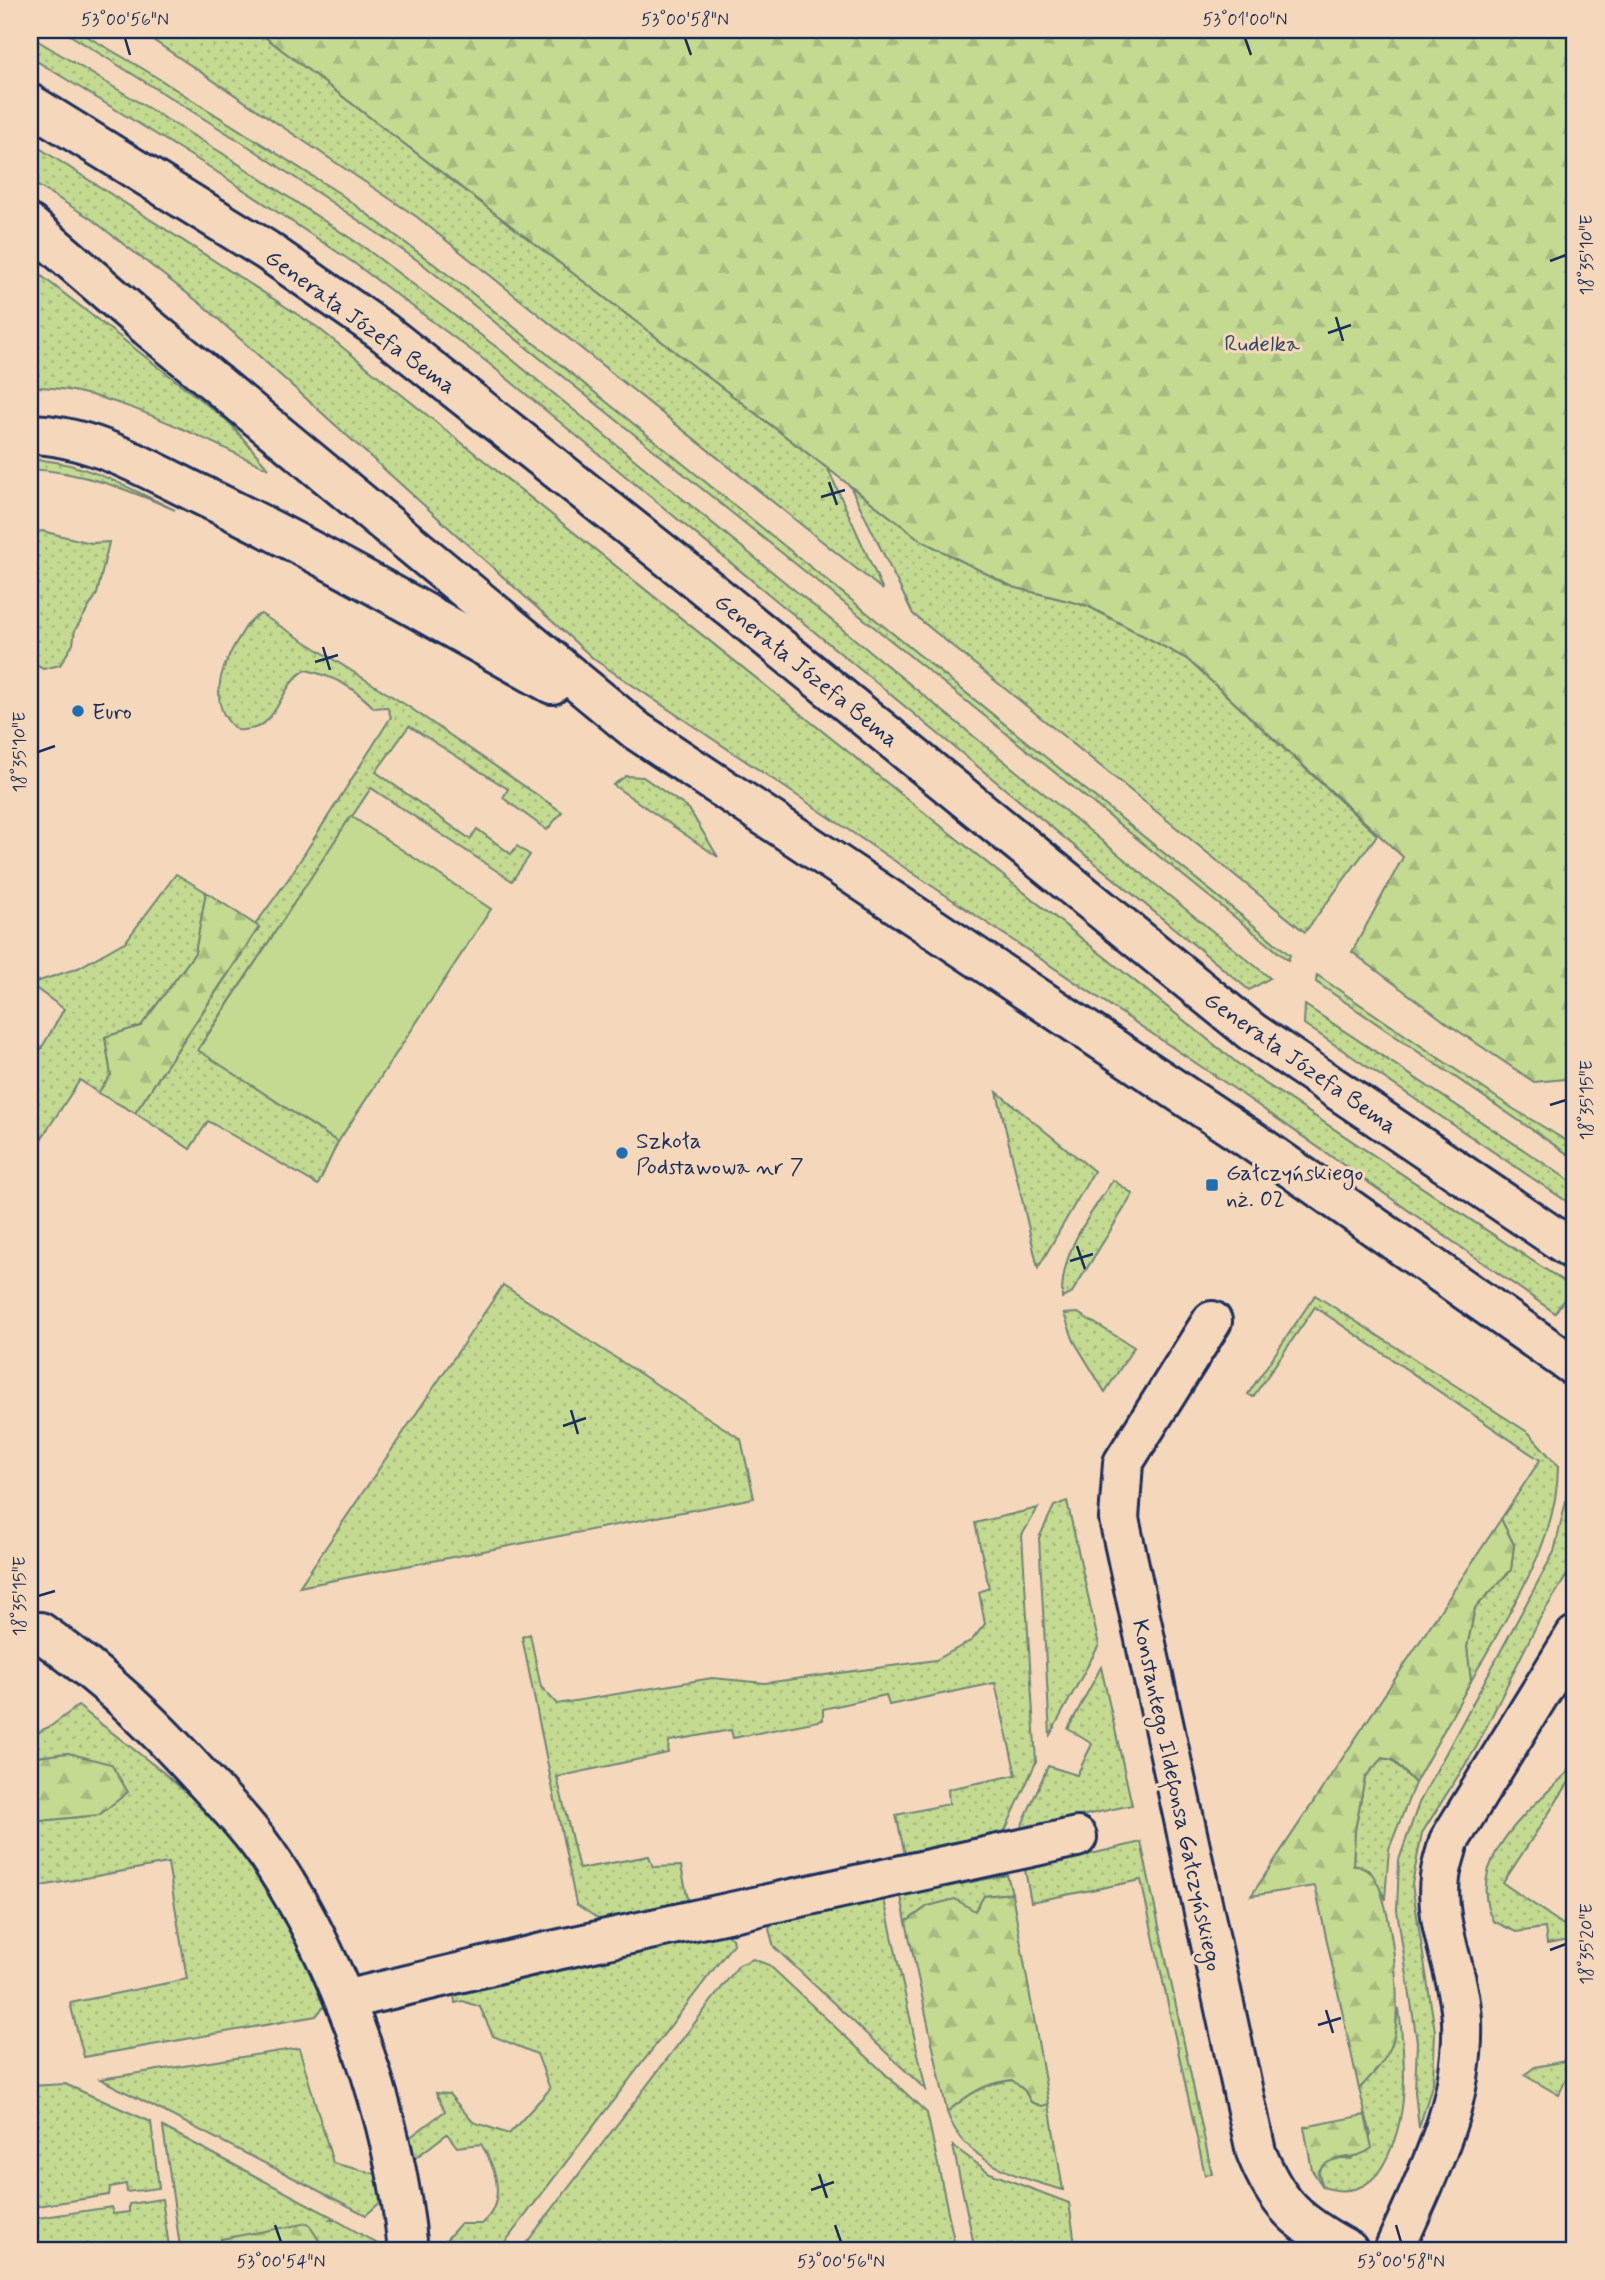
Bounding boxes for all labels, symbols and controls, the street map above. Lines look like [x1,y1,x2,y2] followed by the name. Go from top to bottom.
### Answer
[81,8,169,32] text: 53°00'56"N
[641,8,729,32] text: 53°00'58"N
[1202,8,1288,32] text: 53°01'00"N
[1575,215,1599,295] text: 18°35'10"E
[258,243,461,402] street label: Generała Józefa Bema
[1224,330,1300,360] park label: Rudelka
[707,588,904,755] street label: Generała Józefa Bema
[92,698,132,728] place label: Euro
[70,703,86,719] marker: Euro
[8,712,32,792] text: 18°35'10"E
[1197,986,1402,1142] street label: Generała Józefa Bema
[1575,1060,1599,1140] text: 18°35'15"E
[636,1127,804,1183] place label: Szkoła Podstawowa nr 7
[614,1145,630,1161] marker: Szkoła Podstawowa nr 7
[1226,1159,1363,1215] place label: Gałczyńskiego nż. 02
[1204,1177,1220,1193] marker: Gałczyńskiego nż. 02
[8,1556,32,1636] text: 18°35'15"E
[1122,1617,1228,1975] street label: Konstantego Ildefonsa Gałczyńskiego
[1575,1903,1599,1985] text: 18°35'20"E
[237,2250,325,2274] text: 53°00'54"N
[797,2250,885,2274] text: 53°00'56"N
[1357,2250,1445,2274] text: 53°00'58"N

